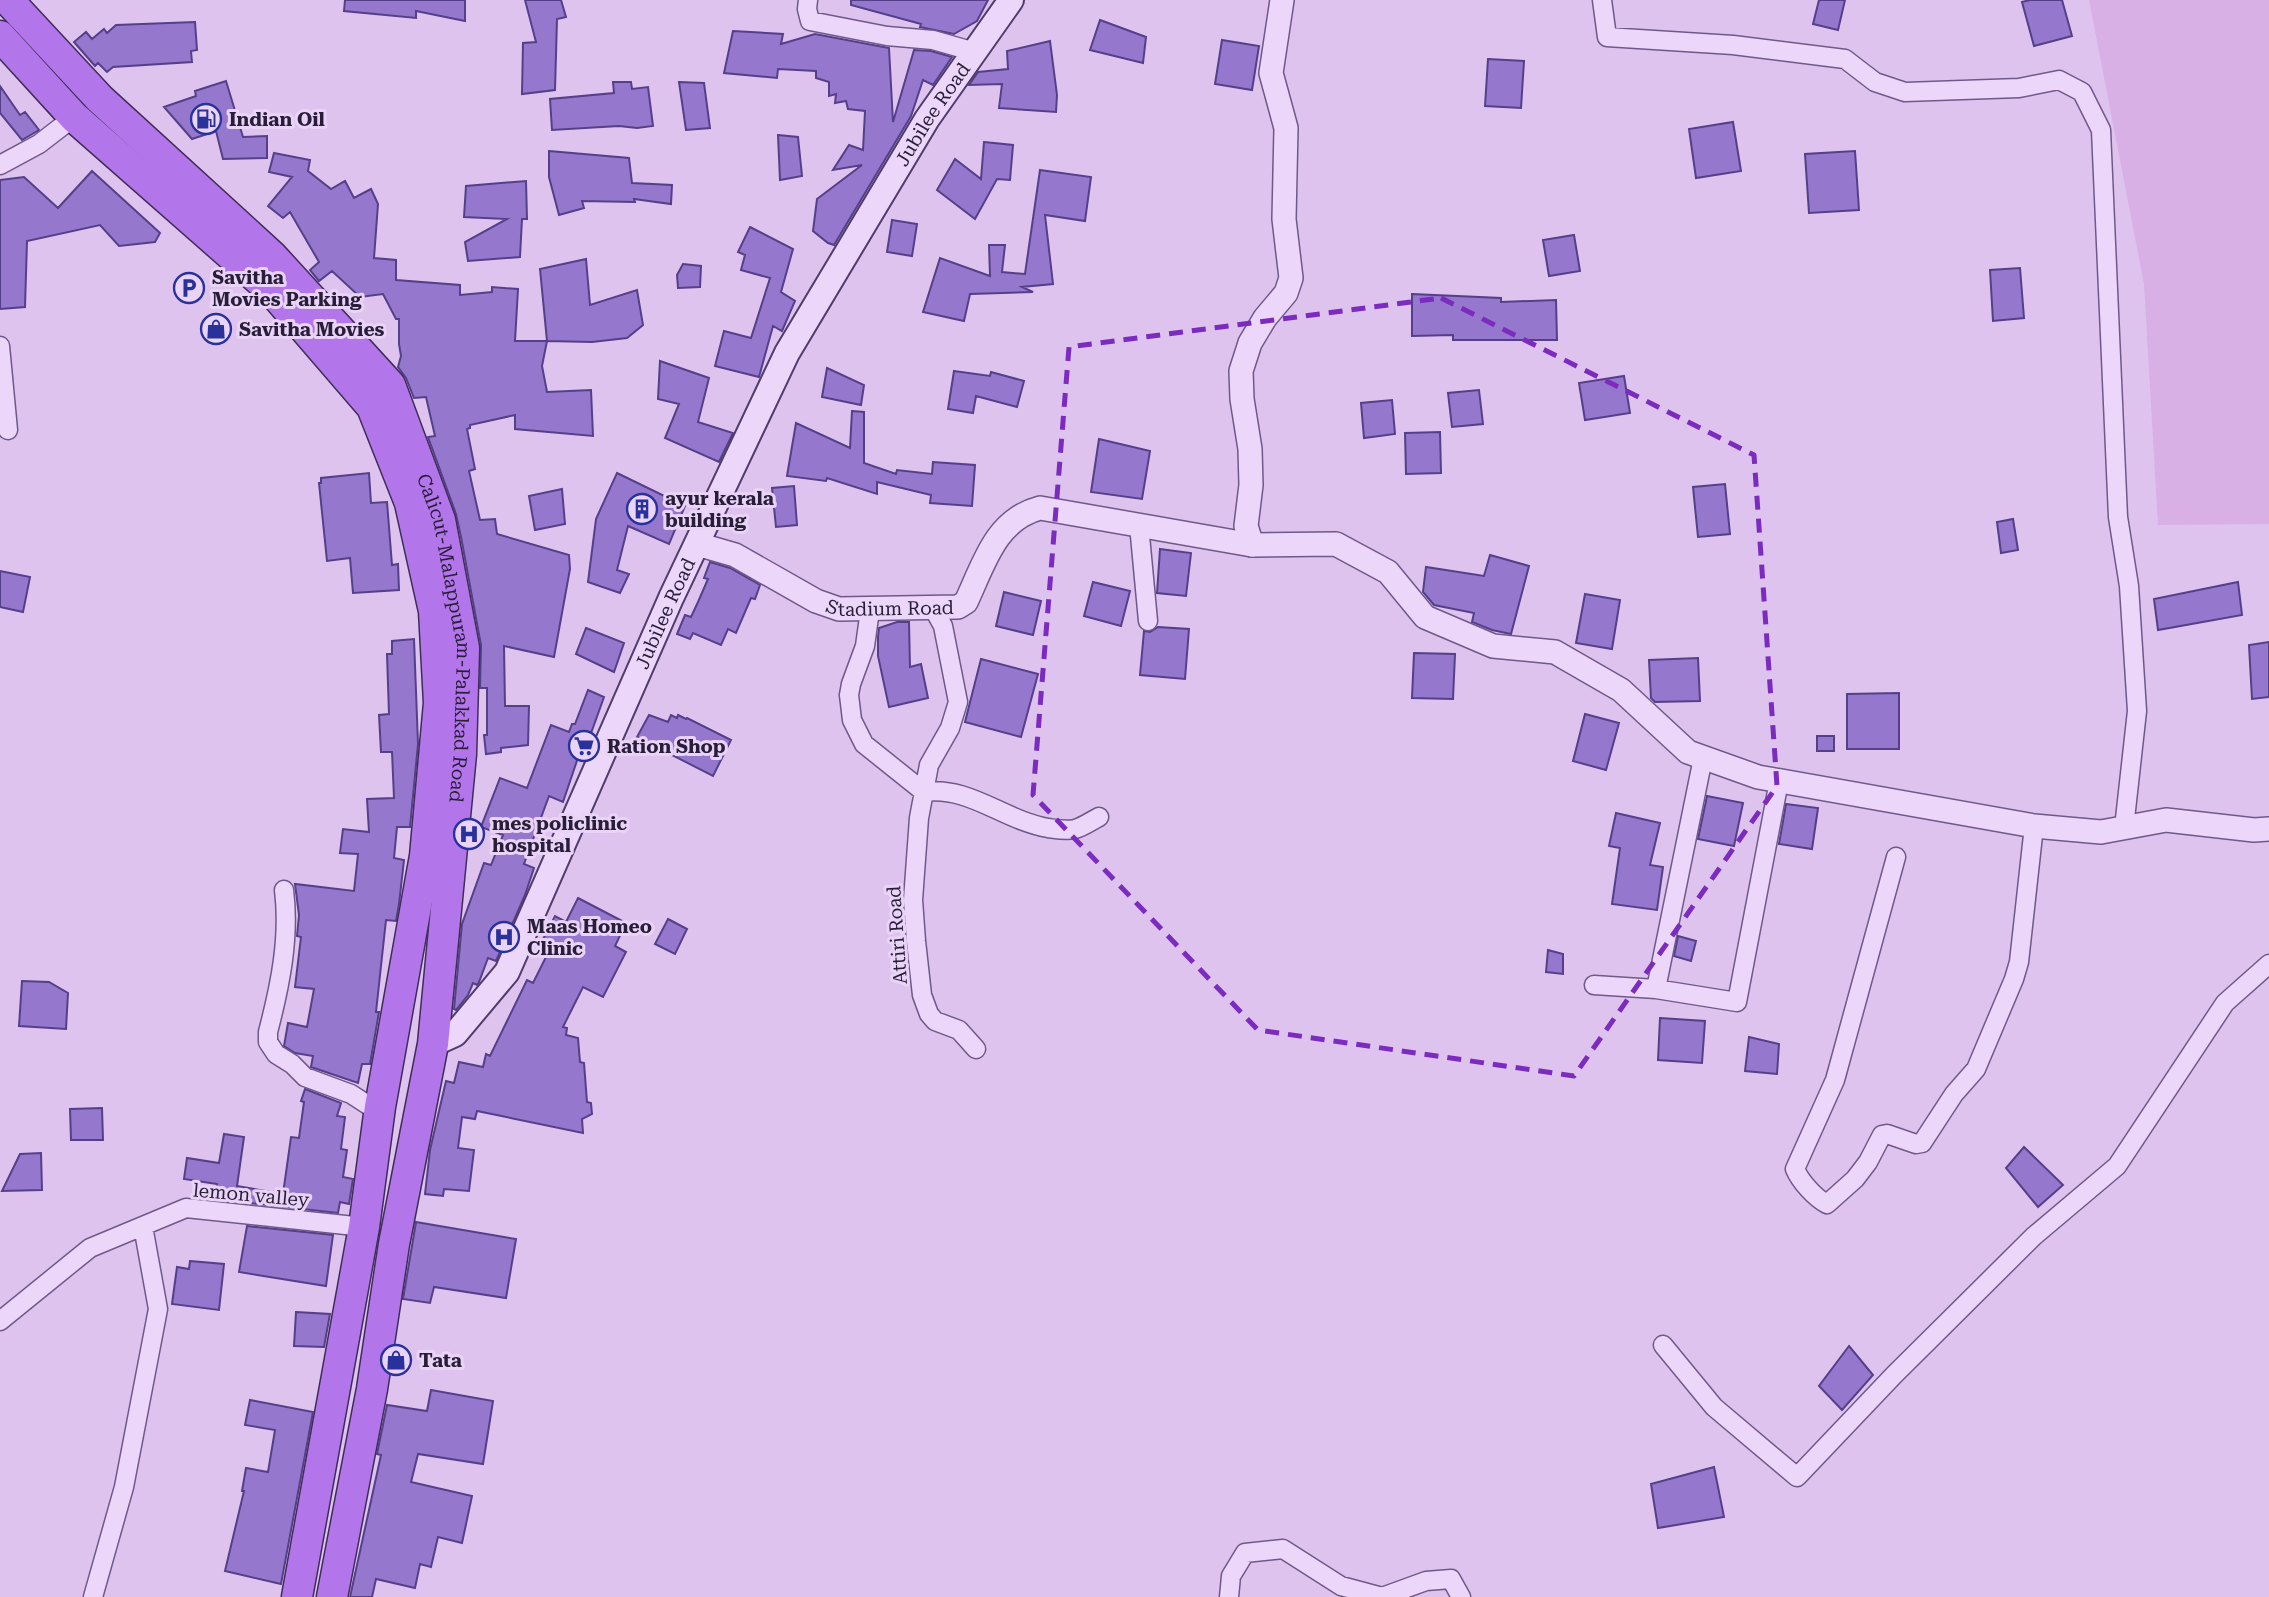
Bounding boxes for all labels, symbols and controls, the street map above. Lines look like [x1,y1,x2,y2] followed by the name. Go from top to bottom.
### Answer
[890,58,975,170] street label: Jubilee Road
[189,102,223,136] fuel station icon: Indian Oil
[229,108,325,131] place label: Indian Oil
[212,266,362,311] place label: Savitha Movies Parking
[172,271,206,305] parking icon: Savitha Movies Parking
[199,312,233,346] shop icon: Savitha Movies
[239,318,385,341] place label: Savitha Movies
[412,470,476,804] street label: Calicut-Malappuram-Palakkad Road
[665,487,774,532] place label: ayur kerala building
[625,492,659,526] building icon: ayur kerala building
[630,554,700,672] street label: Jubilee Road
[823,594,954,621] street label: Stadium Road
[567,729,601,763] supermarket icon: Ration Shop
[607,735,726,758] place label: Ration Shop
[492,812,627,857] place label: mes policlinic hospital
[452,817,486,851] hospital icon: mes policlinic hospital
[882,885,912,985] street label: Attiri Road
[527,915,652,960] place label: Maas Homeo Clinic
[487,920,521,954] hospital icon: Maas Homeo Clinic
[192,1178,311,1212] street label: lemon valley
[379,1343,413,1377] shop icon: Tata
[419,1349,462,1372] place label: Tata

